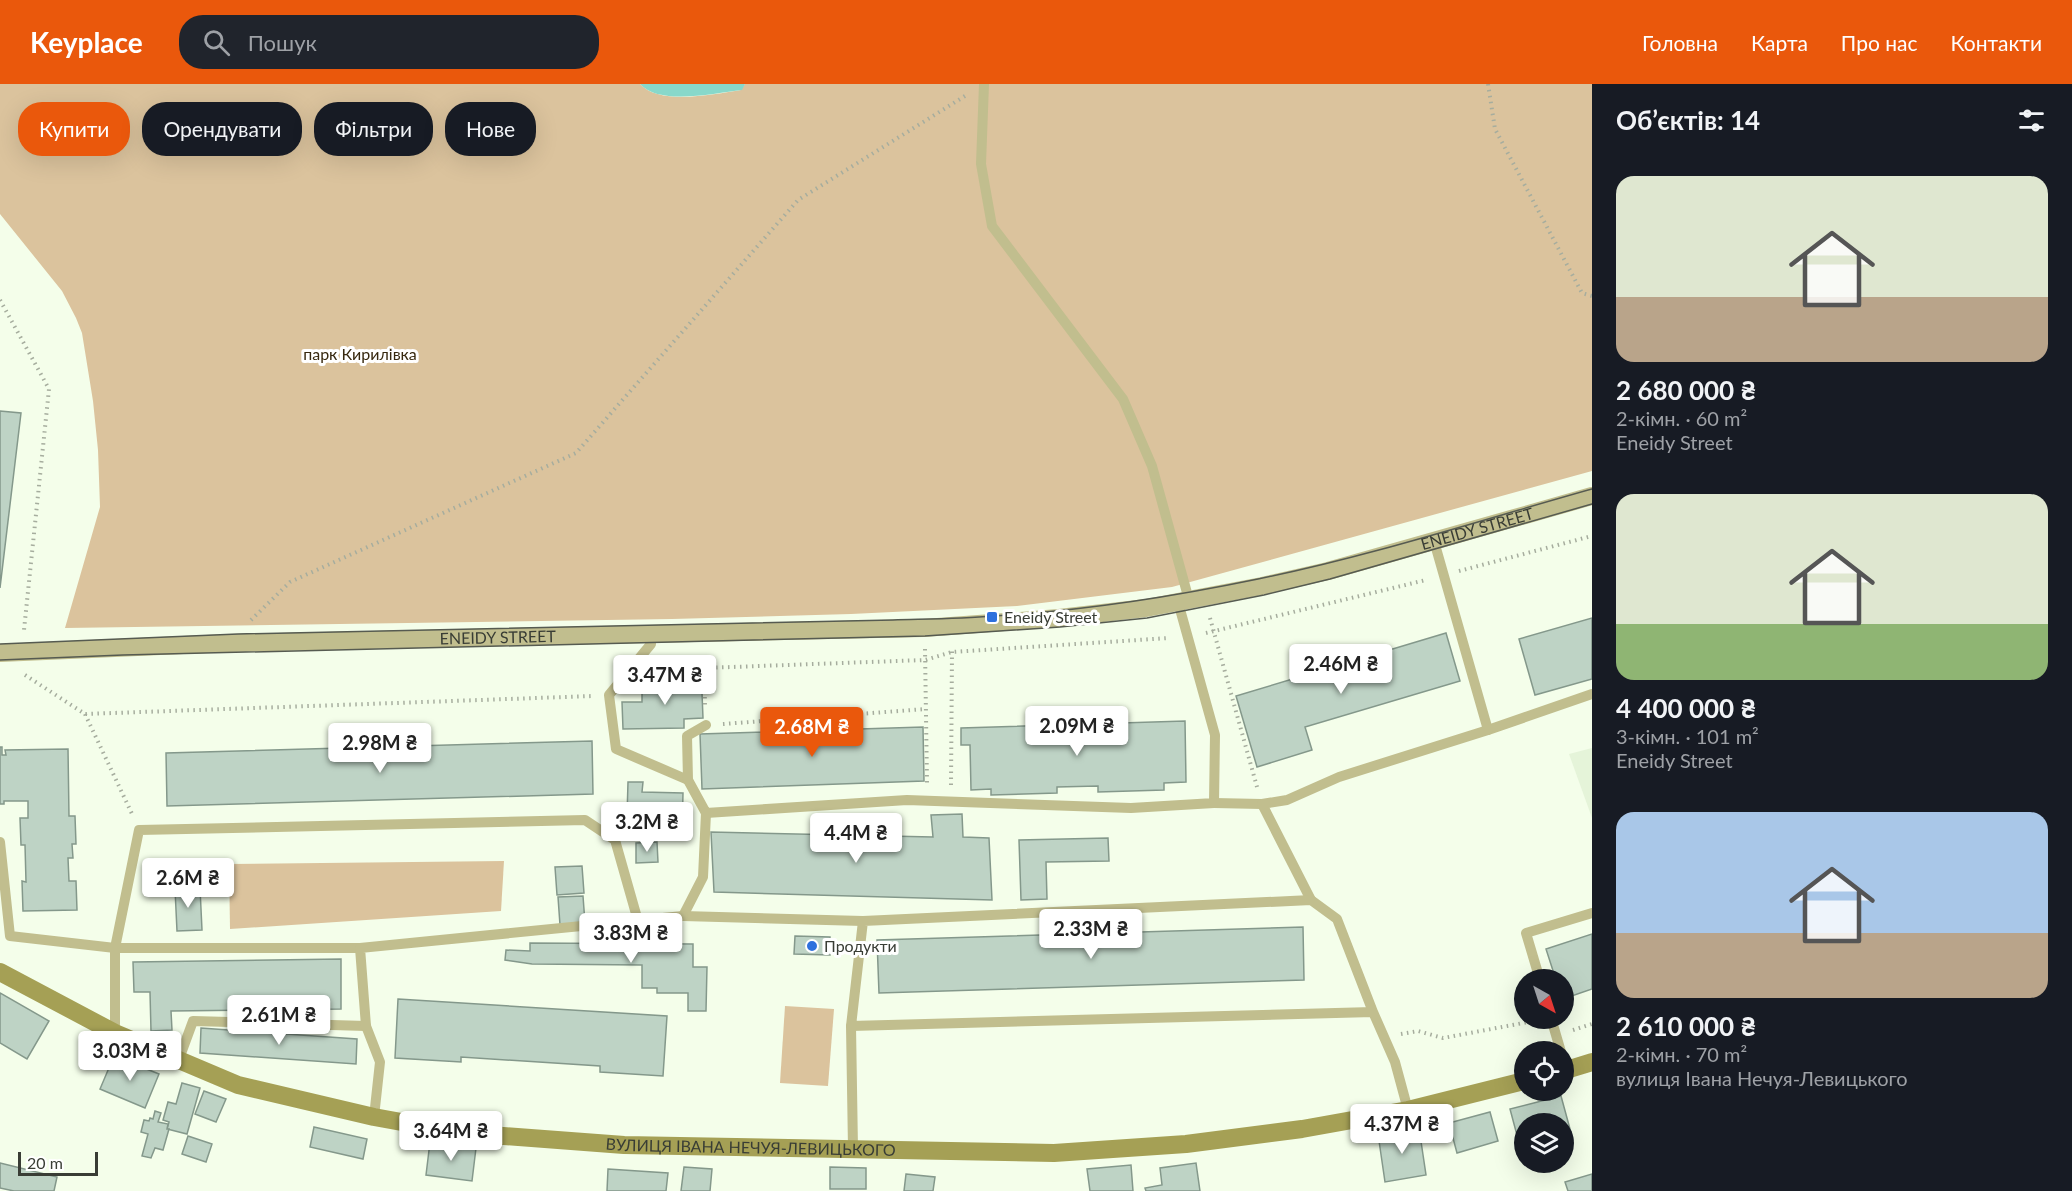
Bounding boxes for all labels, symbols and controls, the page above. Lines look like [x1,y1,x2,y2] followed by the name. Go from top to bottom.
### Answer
[179,15,599,69] search box
[30,25,143,59] text: Keyplace
[200,26,233,59] icon: search
[248,29,317,56] text: Пошук
[1642,30,1718,55] text: Головна
[1751,30,1808,55] text: Карта
[1841,30,1917,55] text: Про нас
[1950,30,2042,55] text: Контакти
[18,102,130,156] chip: Купити
[142,102,302,156] chip: Орендувати
[314,102,433,156] chip: Фільтри
[445,102,536,156] chip: Нове
[1616,104,1760,136] text: Об’єктів: 14
[2015,104,2048,137] icon: filters
[1778,215,1886,323] icon: home
[303,344,417,363] park label: парк Кирилівка
[1616,374,1756,406] text: 2 680 000 ₴
[1616,406,1747,430] text: 2-кімн. · 60 m²
[1616,430,1733,454] text: Eneidy Street
[1418,503,1536,553] street label: ENEIDY STREET
[1778,533,1886,641] icon: home
[1004,607,1098,626] place label: Eneidy Street
[985,610,999,624] marker: Eneidy Street
[439,626,557,647] street label: ENEIDY STREET
[1286,644,1396,695] pin: 2.46M ₴
[1303,651,1379,675] text: 2.46M ₴
[610,655,720,706] pin: 3.47M ₴
[627,662,703,686] text: 3.47M ₴
[1616,692,1756,724] text: 4 400 000 ₴
[1022,706,1132,757] pin: 2.09M ₴
[757,707,867,758] pin: 2.68M ₴
[1039,713,1115,737] text: 2.09M ₴
[774,714,850,738] text: 2.68M ₴
[325,723,435,774] pin: 2.98M ₴
[1616,724,1759,748] text: 3-кімн. · 101 m²
[342,730,418,754] text: 2.98M ₴
[1616,748,1733,772] text: Eneidy Street
[598,802,696,853] pin: 3.2M ₴
[615,809,679,833] text: 3.2M ₴
[807,813,905,864] pin: 4.4M ₴
[824,820,888,844] text: 4.4M ₴
[1778,851,1886,959] icon: home
[139,858,237,909] pin: 2.6M ₴
[156,865,220,889] text: 2.6M ₴
[1036,909,1146,960] pin: 2.33M ₴
[576,913,686,964] pin: 3.83M ₴
[1053,916,1129,940] text: 2.33M ₴
[593,920,669,944] text: 3.83M ₴
[824,936,897,955] place label: Продукти
[805,939,819,953] marker: Продукти
[1514,969,1574,1029] north arrow
[1514,969,1574,1173] map controls
[224,995,334,1046] pin: 2.61M ₴
[241,1002,317,1026] text: 2.61M ₴
[1616,1010,1756,1042] text: 2 610 000 ₴
[75,1031,185,1082] pin: 3.03M ₴
[92,1038,168,1062] text: 3.03M ₴
[1514,1041,1574,1101] button: locate
[1616,1042,1747,1066] text: 2-кімн. · 70 m²
[1616,1066,1908,1090] text: вулиця Івана Нечуя-Левицького
[1347,1104,1457,1155] pin: 4.37M ₴
[396,1111,506,1162] pin: 3.64M ₴
[1364,1111,1440,1135] text: 4.37M ₴
[1514,1113,1574,1173] button: layers
[413,1118,489,1142] text: 3.64M ₴
[605,1134,896,1159] street label: ВУЛИЦЯ ІВАНА НЕЧУЯ-ЛЕВИЦЬКОГО
[18,1149,98,1176] scale bar
[27,1153,63,1172] text: 20 m

